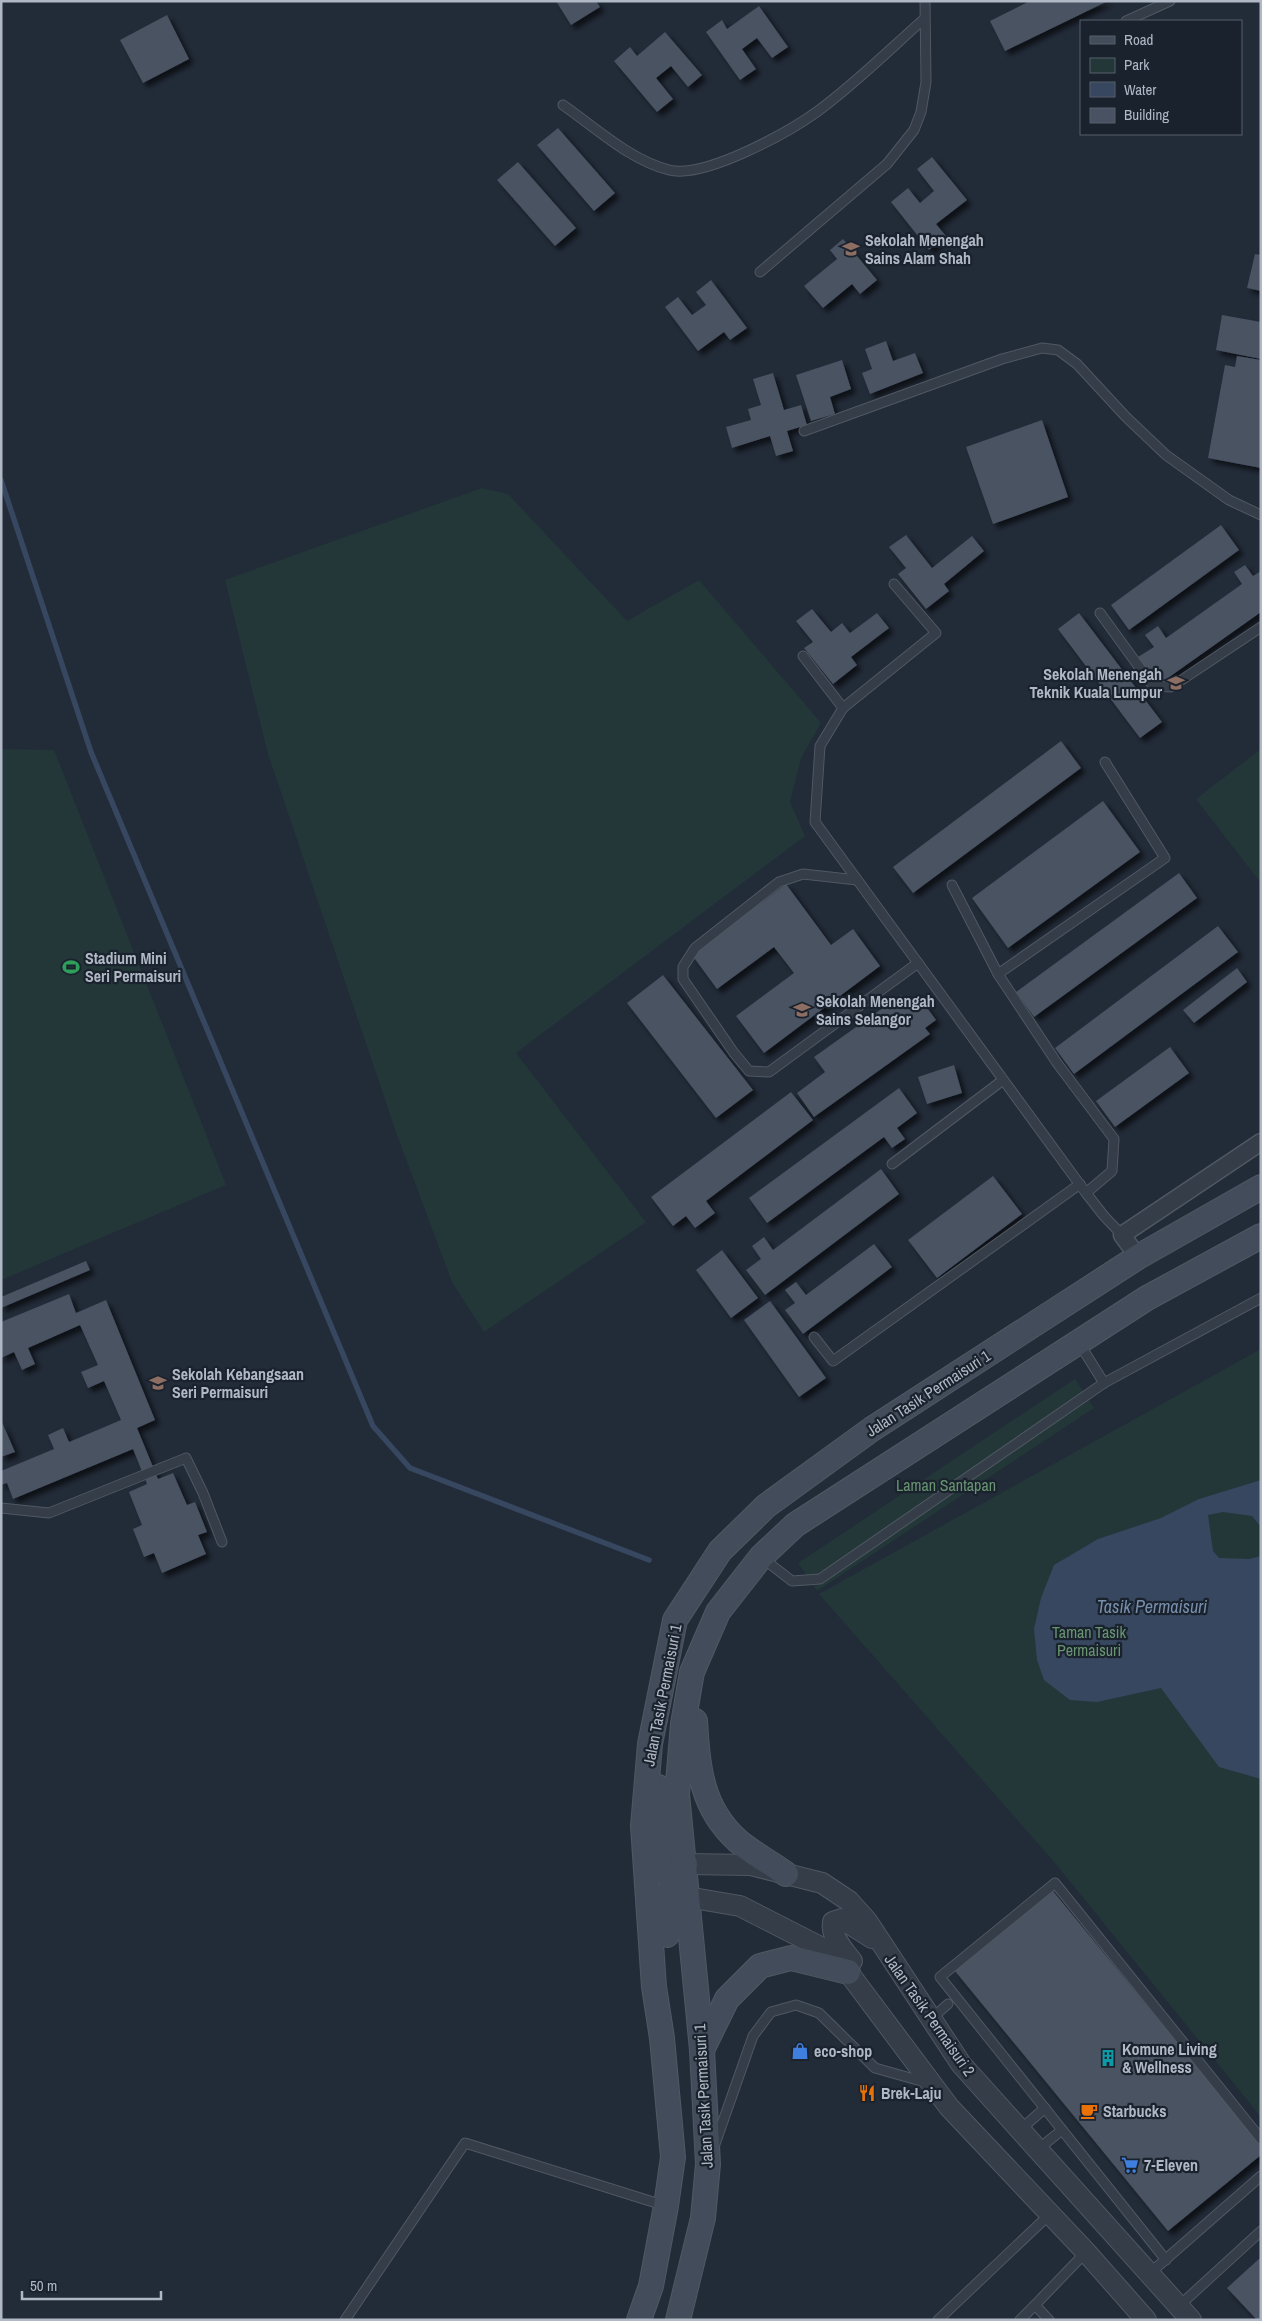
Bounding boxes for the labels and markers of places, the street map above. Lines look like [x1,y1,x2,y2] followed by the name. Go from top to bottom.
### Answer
[865,229,984,269] place label: Sekolah Menengah Sains Alam Shah
[841,239,861,259] school or university icon: Sekolah Menengah Sains Alam Shah
[1030,663,1163,703] place label: Sekolah Menengah Teknik Kuala Lumpur
[1166,673,1186,693] school or university icon: Sekolah Menengah Teknik Kuala Lumpur
[85,947,181,987] place label: Stadium Mini Seri Permaisuri
[61,957,81,977] sports icon: Stadium Mini Seri Permaisuri
[816,990,935,1030] place label: Sekolah Menengah Sains Selangor
[792,1000,812,1020] school or university icon: Sekolah Menengah Sains Selangor
[172,1363,304,1403] place label: Sekolah Kebangsaan Seri Permaisuri
[148,1373,168,1393] school or university icon: Sekolah Kebangsaan Seri Permaisuri
[1122,2038,1217,2078] place label: Komune Living & Wellness
[814,2040,872,2062] place label: eco-shop
[790,2041,810,2061] shop icon: eco-shop
[1098,2048,1118,2068] building icon: Komune Living & Wellness
[881,2082,942,2104] place label: Brek-Laju
[857,2083,877,2103] restaurant icon: Brek-Laju
[1103,2100,1166,2122] place label: Starbucks
[1079,2101,1099,2121] cafe icon: Starbucks
[1144,2154,1198,2176] place label: 7-Eleven
[1120,2155,1140,2175] supermarket icon: 7-Eleven

